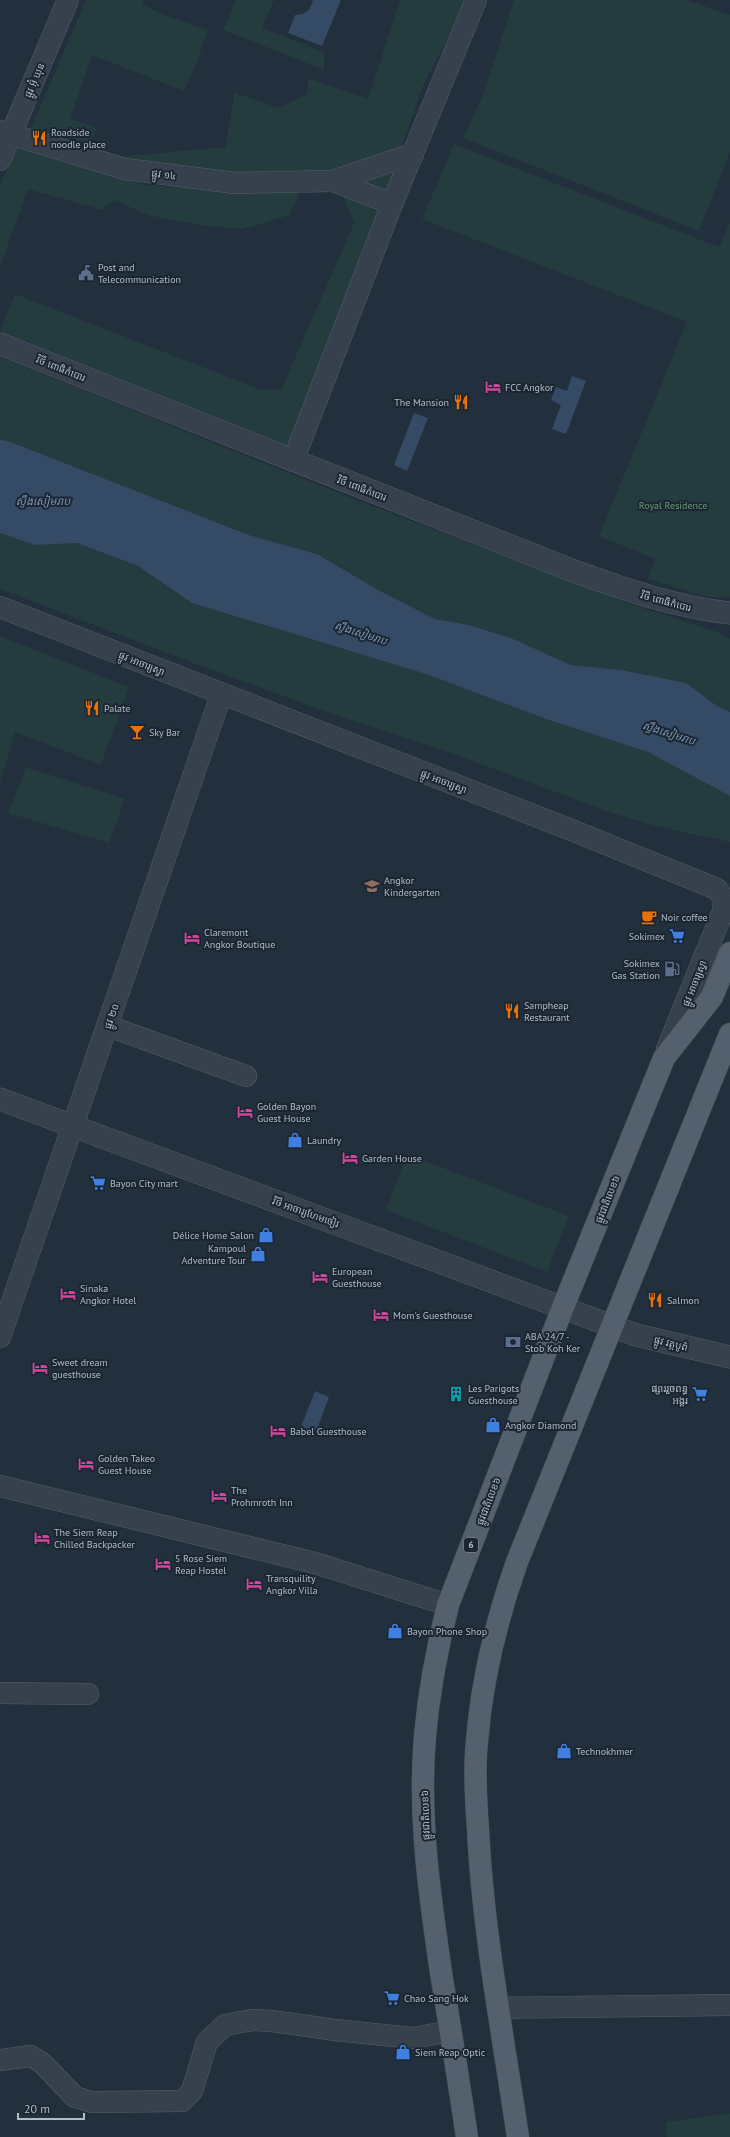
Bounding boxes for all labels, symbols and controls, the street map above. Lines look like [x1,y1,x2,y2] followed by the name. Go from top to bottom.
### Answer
[20,60,50,101] street label: ផ្លូវ អ៊ុំ ឃុន
[51,126,106,151] place label: Roadside noodle place
[30,129,48,147] restaurant icon: Roadside noodle place
[150,167,177,185] street label: ផ្លូវ ១៤
[98,261,181,286] place label: Post and Telecommunication
[77,264,95,282] public building icon: Post and Telecommunication
[34,352,88,384] street label: វិថី ពោធិកំបោរ
[484,378,502,396] hotel icon: FCC Angkor
[505,381,554,394] place label: FCC Angkor
[452,393,470,411] restaurant icon: The Mansion
[394,396,449,409] place label: The Mansion
[335,473,389,504] street label: វិថី ពោធិកំបោរ
[16,494,71,508] water label: ស្ទឹងសៀមរាប
[639,499,707,512] park label: Royal Residence
[639,588,693,615] street label: វិថី ពោធិកំបោរ
[333,618,390,649] water label: ស្ទឹងសៀមរាប
[116,648,167,681] street label: ផ្លូវ អាចារ្យស្វា
[83,699,101,717] restaurant icon: Palate
[104,702,130,715] place label: Palate
[641,718,698,749] water label: ស្ទឹងសៀមរាប
[128,723,146,741] bar icon: Sky Bar
[149,726,181,739] place label: Sky Bar
[418,767,469,799] street label: ផ្លូវ អាចារ្យស្វា
[384,874,440,899] place label: Angkor Kindergarten
[363,877,381,895] school or university icon: Angkor Kindergarten
[640,908,658,926] cafe icon: Noir coffee
[661,911,708,924] place label: Noir coffee
[204,926,275,951] place label: Claremont Angkor Boutique
[668,927,686,945] supermarket icon: Sokimex
[183,929,201,947] hotel icon: Claremont Angkor Boutique
[629,930,665,943] place label: Sokimex
[611,957,660,982] place label: Sokimex Gas Station
[679,958,712,1009] street label: ផ្លូវ អាចារ្យស្វា
[663,960,681,978] fuel station icon: Sokimex Gas Station
[524,999,570,1024] place label: Sampheap Restaurant
[101,1002,125,1032] street label: ផ្លូវ ២០
[503,1002,521,1020] restaurant icon: Sampheap Restaurant
[257,1100,316,1125] place label: Golden Bayon Guest House
[236,1103,254,1121] hotel icon: Golden Bayon Guest House
[286,1131,304,1149] shop icon: Laundry
[307,1134,342,1147] place label: Laundry
[341,1149,359,1167] hotel icon: Garden House
[362,1152,422,1165] place label: Garden House
[89,1174,107,1192] supermarket icon: Bayon City mart
[592,1174,626,1226] street label: ផ្លូវជាតិលេខ៦
[110,1177,178,1190] place label: Bayon City mart
[270,1194,341,1231] street label: វិថី អាចារ្យហែមចៀវ
[257,1226,275,1244] shop icon: Délice Home Salon
[173,1229,254,1242] place label: Délice Home Salon
[181,1242,247,1267] place label: Kampoul Adventure Tour
[249,1245,267,1263] shop icon: Kampoul Adventure Tour
[332,1265,382,1290] place label: European Guesthouse
[311,1268,329,1286] hotel icon: European Guesthouse
[80,1282,136,1307] place label: Sinaka Angkor Hotel
[59,1285,77,1303] hotel icon: Sinaka Angkor Hotel
[646,1291,664,1309] restaurant icon: Salmon
[667,1294,699,1307] place label: Salmon
[372,1306,390,1324] hotel icon: Mom's Guesthouse
[393,1309,473,1322] place label: Mom's Guesthouse
[525,1330,581,1355] place label: ABA 24/7 - Stob Koh Ker
[504,1333,522,1351] bank icon: ABA 24/7 - Stob Koh Ker
[652,1333,689,1357] street label: ផ្លូវ វត្តបូព៌
[52,1356,108,1381] place label: Sweet dream guesthouse
[31,1359,49,1377] hotel icon: Sweet dream guesthouse
[468,1382,519,1407] place label: Les Parigots Guesthouse
[651,1382,688,1407] place label: ផ្សាររួចពន្ធ អង្គរ
[447,1385,465,1403] building icon: Les Parigots Guesthouse
[691,1385,709,1403] supermarket icon: ផ្សាររួចពន្ធ អង្គរ
[484,1416,502,1434] shop icon: Angkor Diamond
[505,1419,576,1432] place label: Angkor Diamond
[269,1422,287,1440] hotel icon: Babel Guesthouse
[290,1425,367,1438] place label: Babel Guesthouse
[98,1452,155,1477] place label: Golden Takeo Guest House
[77,1455,95,1473] hotel icon: Golden Takeo Guest House
[473,1475,506,1528] street label: ផ្លូវជាតិលេខ៦
[231,1484,293,1509] place label: The Prohmroth Inn
[210,1487,228,1505] hotel icon: The Prohmroth Inn
[54,1526,136,1551] place label: The Siem Reap Chilled Backpacker
[33,1529,51,1547] hotel icon: The Siem Reap Chilled Backpacker
[464,1538,478,1552] road number: 6
[175,1552,227,1577] place label: 5 Rose Siem Reap Hostel
[154,1555,172,1573] hotel icon: 5 Rose Siem Reap Hostel
[266,1572,318,1597] place label: Transquility Angkor Villa
[245,1575,263,1593] hotel icon: Transquility Angkor Villa
[386,1622,404,1640] shop icon: Bayon Phone Shop
[407,1625,487,1638] place label: Bayon Phone Shop
[555,1742,573,1760] shop icon: Technokhmer
[576,1745,634,1758] place label: Technokhmer
[418,1790,436,1840] street label: ផ្លូវជាតិលេខ៦
[383,1989,401,2007] supermarket icon: Chao Sang Hok
[404,1992,469,2005] place label: Chao Sang Hok
[394,2043,412,2061] shop icon: Siem Reap Optic
[415,2046,486,2059] place label: Siem Reap Optic
[18,2095,84,2121] scale bar
[24,2101,50,2116] text: 20 m

